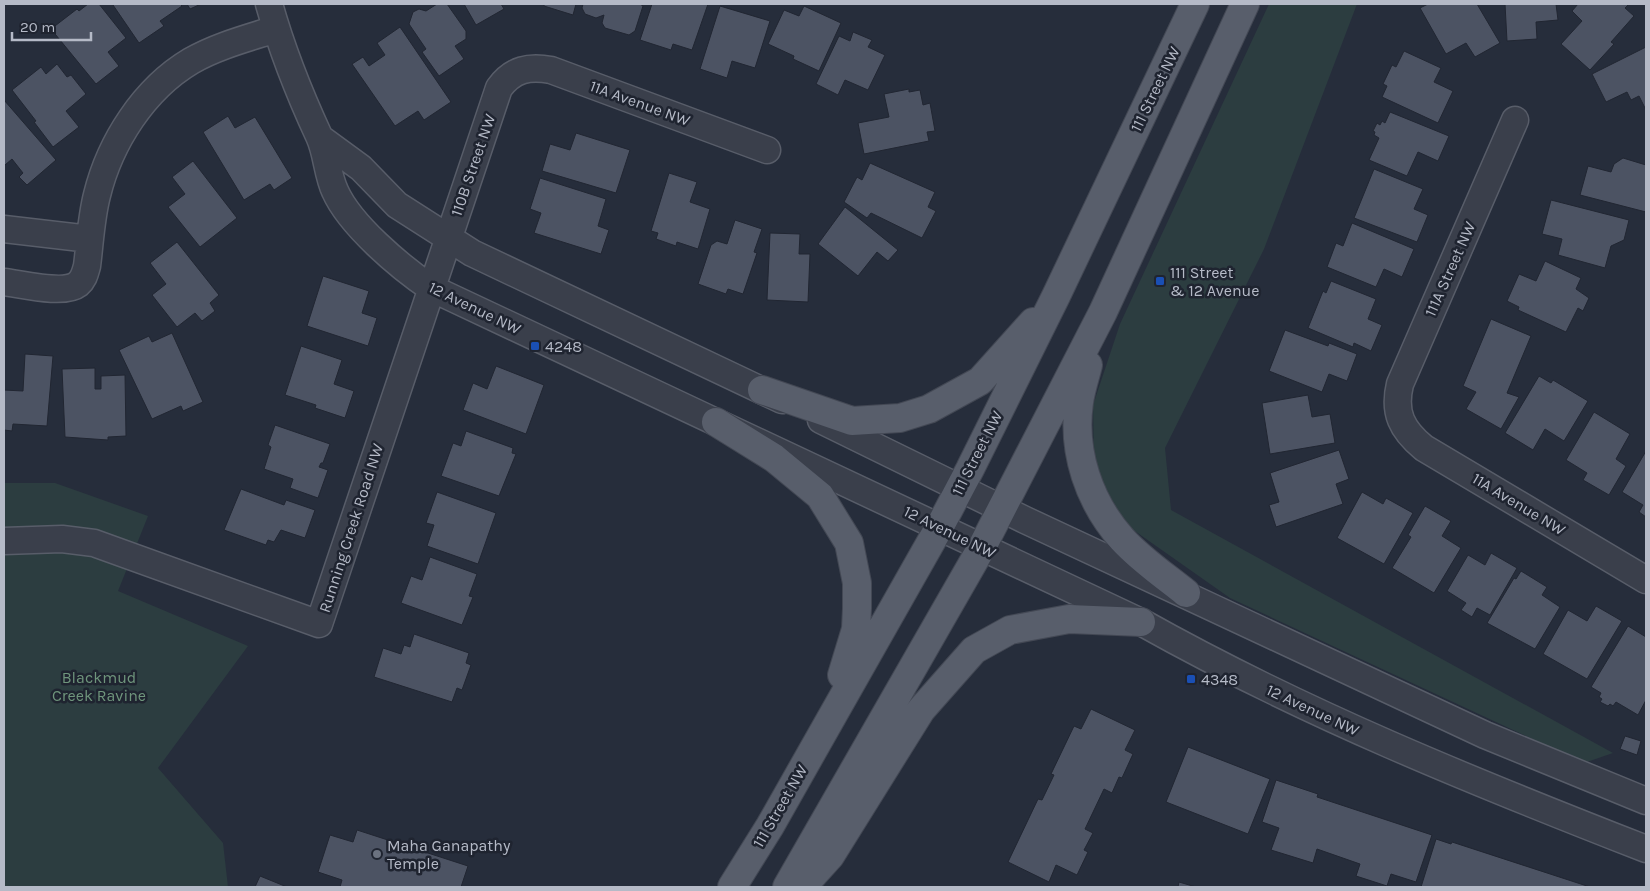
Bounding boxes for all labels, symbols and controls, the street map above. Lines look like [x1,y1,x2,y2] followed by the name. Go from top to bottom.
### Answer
[12,10,91,42] scale bar
[20,18,55,36] text: 20 m
[1126,43,1184,135] street label: 111 Street NW
[587,76,693,130] street label: 11A Avenue NW
[447,111,500,219] street label: 110B Street NW
[1421,218,1480,319] street label: 111A Street NW
[1170,263,1259,300] place label: 111 Street & 12 Avenue
[1154,275,1166,287] marker: 111 Street & 12 Avenue
[426,278,525,339] street label: 12 Avenue NW
[545,337,582,356] place label: 4248
[529,340,541,352] marker: 4248
[948,407,1007,499] street label: 111 Street NW
[315,440,388,615] street label: Running Creek Road NW
[1469,469,1570,540] street label: 11A Avenue NW
[901,502,1000,563] street label: 12 Avenue NW
[52,668,146,705] park label: Blackmud Creek Ravine
[1201,670,1238,689] place label: 4348
[1185,673,1197,685] marker: 4348
[1264,680,1363,740] street label: 12 Avenue NW
[749,761,812,851] street label: 111 Street NW
[387,836,511,873] place label: Maha Ganapathy Temple
[371,848,383,860] marker: Maha Ganapathy Temple

